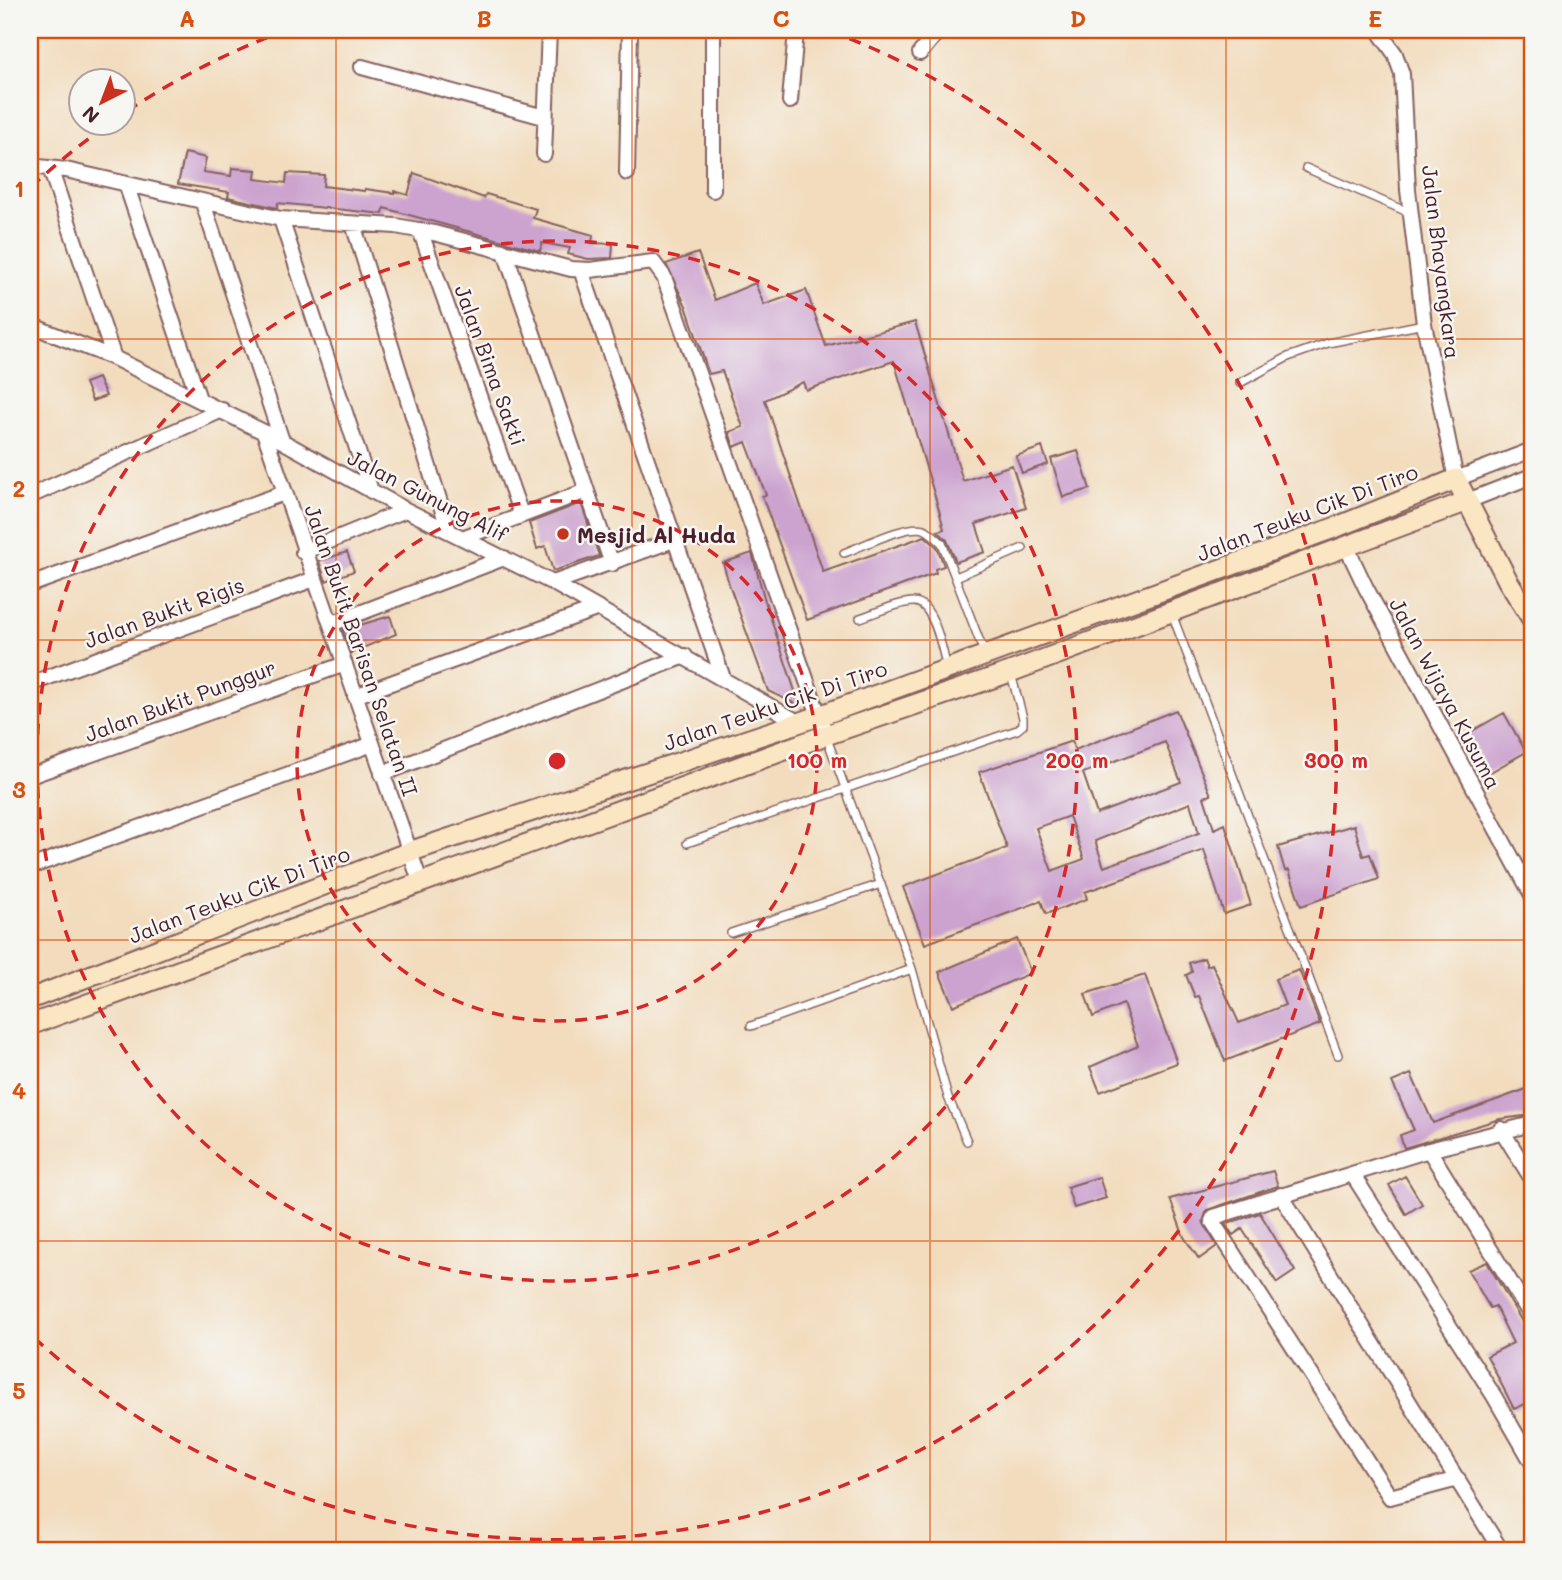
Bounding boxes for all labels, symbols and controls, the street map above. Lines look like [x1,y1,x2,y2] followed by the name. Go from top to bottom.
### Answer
[179,3,195,33] text: A
[476,3,492,33] text: B
[772,3,790,33] text: C
[1070,3,1086,33] text: D
[1368,3,1382,33] text: E
[66,66,136,136] north arrow
[77,101,104,129] text: N
[1417,164,1467,360] street label: Jalan Bhayangkara
[14,173,24,203] text: 1
[449,281,533,449] street label: Jalan Bima Sakti
[343,443,513,547] street label: Jalan Gunung Alif
[1193,457,1421,567] street label: Jalan Teuku Cik Di Tiro
[13,473,25,503] text: 2
[299,501,425,799] street label: Jalan Bukit Barisan Selatan II
[577,521,736,548] place label: Mesjid Al Huda
[555,526,571,542] marker: Mesjid Al Huda
[80,571,248,653] street label: Jalan Bukit Rigis
[1384,593,1508,793] street label: Jalan Wijaya Kusuma
[81,653,279,747] street label: Jalan Bukit Punggur
[660,654,890,756] street label: Jalan Teuku Cik Di Tiro
[787,746,847,773] text: 100 m
[1046,746,1108,773] text: 200 m
[1304,746,1368,773] text: 300 m
[545,749,569,773] centre of rings
[12,774,26,804] text: 3
[125,839,353,949] street label: Jalan Teuku Cik Di Tiro
[12,1075,26,1105] text: 4
[12,1375,26,1405] text: 5

